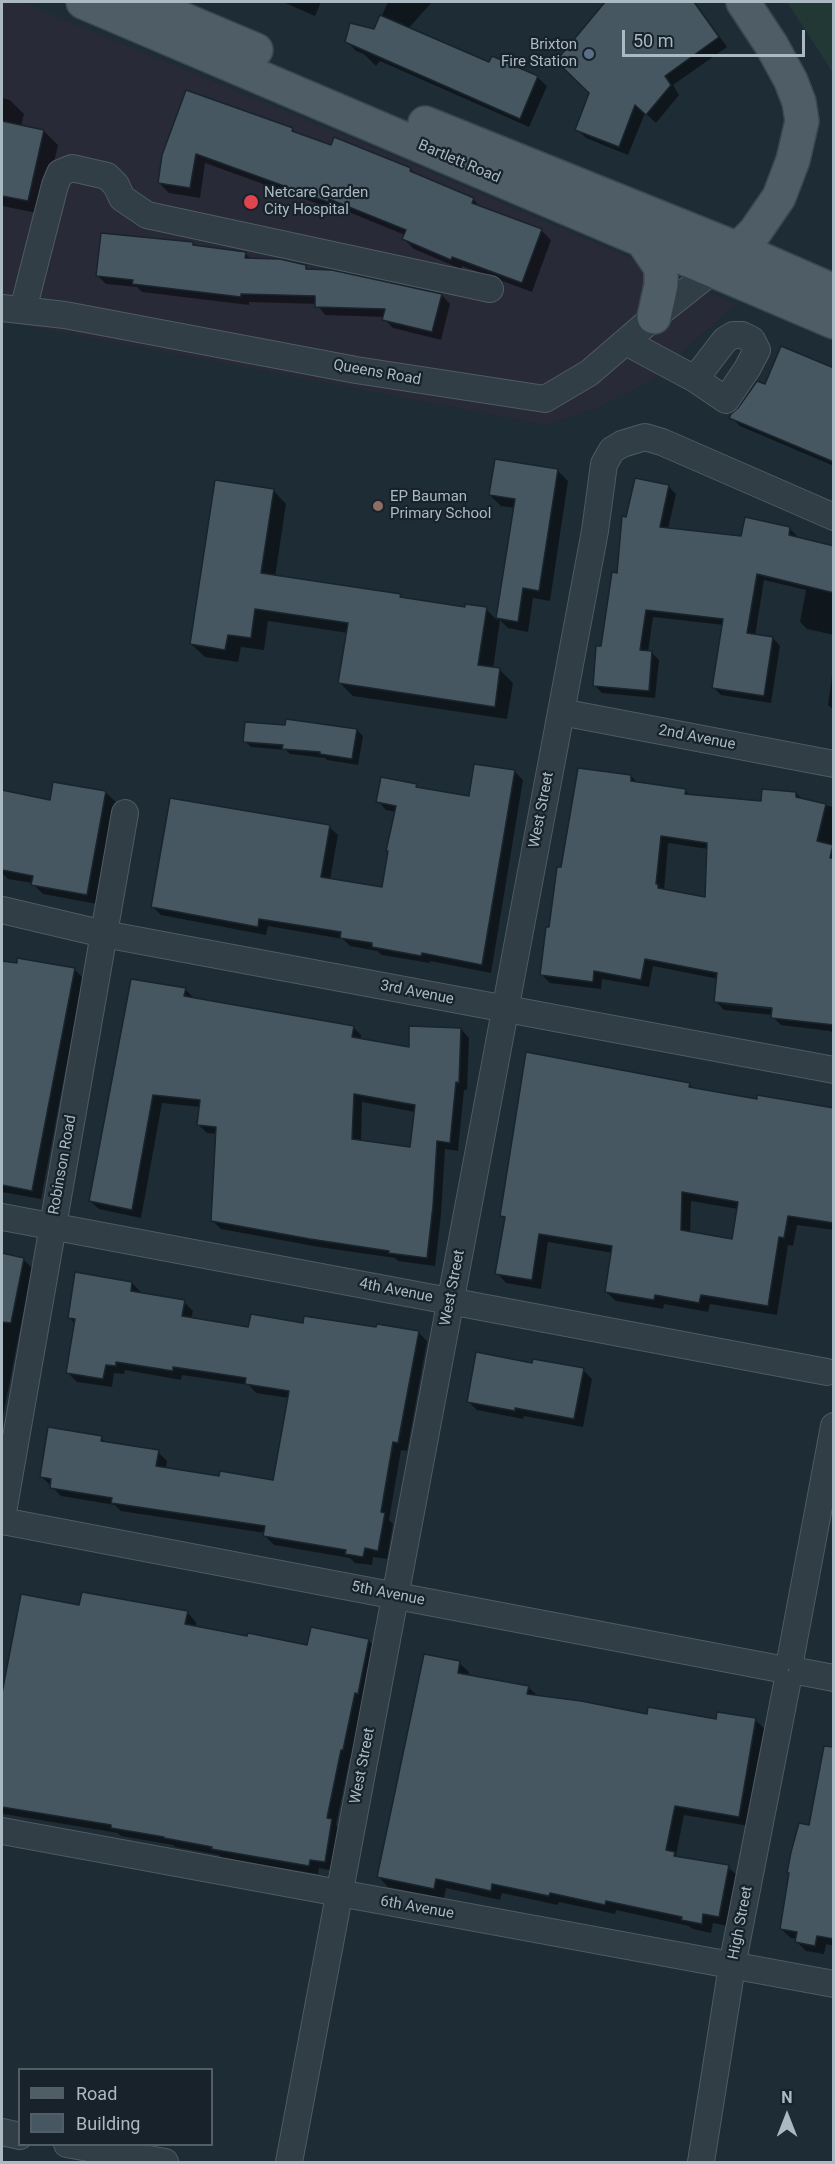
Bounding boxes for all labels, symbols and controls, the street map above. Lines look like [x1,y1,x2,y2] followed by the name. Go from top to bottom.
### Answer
[625,18,808,56] scale bar
[633,30,673,51] text: 50 m
[501,36,577,71] place label: Brixton Fire Station
[582,47,596,61] marker: Brixton Fire Station
[415,137,503,187] street label: Bartlett Road
[264,184,368,219] place label: Netcare Garden City Hospital
[242,193,260,211] marker: Netcare Garden City Hospital
[332,356,422,390] street label: Queens Road
[390,488,491,523] place label: EP Bauman Primary School
[371,499,385,513] marker: EP Bauman Primary School
[657,722,737,754] street label: 2nd Avenue
[526,771,558,849] street label: West Street
[379,977,455,1009] street label: 3rd Avenue
[45,1114,81,1216] street label: Robinson Road
[437,1249,469,1327] street label: West Street
[358,1275,434,1307] street label: 4th Avenue
[350,1578,426,1610] street label: 5th Avenue
[347,1727,379,1805] street label: West Street
[725,1885,757,1961] street label: High Street
[379,1893,455,1923] street label: 6th Avenue
[18,2068,213,2146] legend
[76,2083,117,2104] text: Road
[757,2086,817,2146] north arrow
[781,2088,793,2107] text: N
[76,2113,140,2134] text: Building

